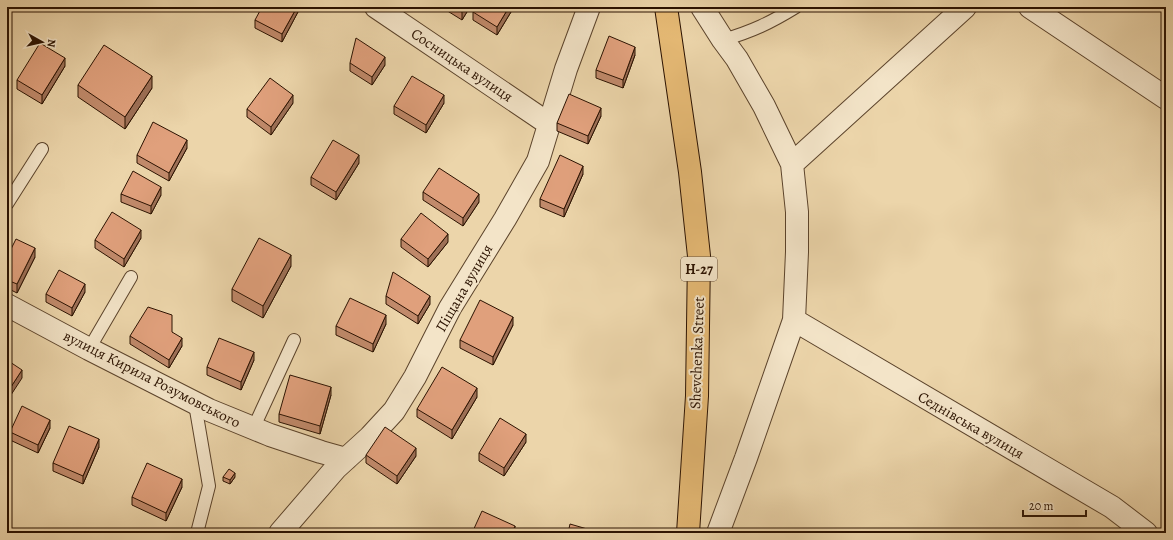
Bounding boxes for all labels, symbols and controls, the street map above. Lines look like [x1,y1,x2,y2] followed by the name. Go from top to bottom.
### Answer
[22,22,62,62] north arrow
[407,24,517,106] street label: Сосницька вулиця
[43,38,59,48] text: N
[431,240,497,336] street label: Піщана вулиця
[681,257,717,281] road number: Н-27
[685,297,709,409] street label: Shevchenka Street
[60,326,244,432] street label: вулиця Кирила Розумовського
[914,386,1028,464] street label: Седнівська вулиця
[1023,492,1086,518] scale bar
[1029,498,1053,514] text: 20 m

